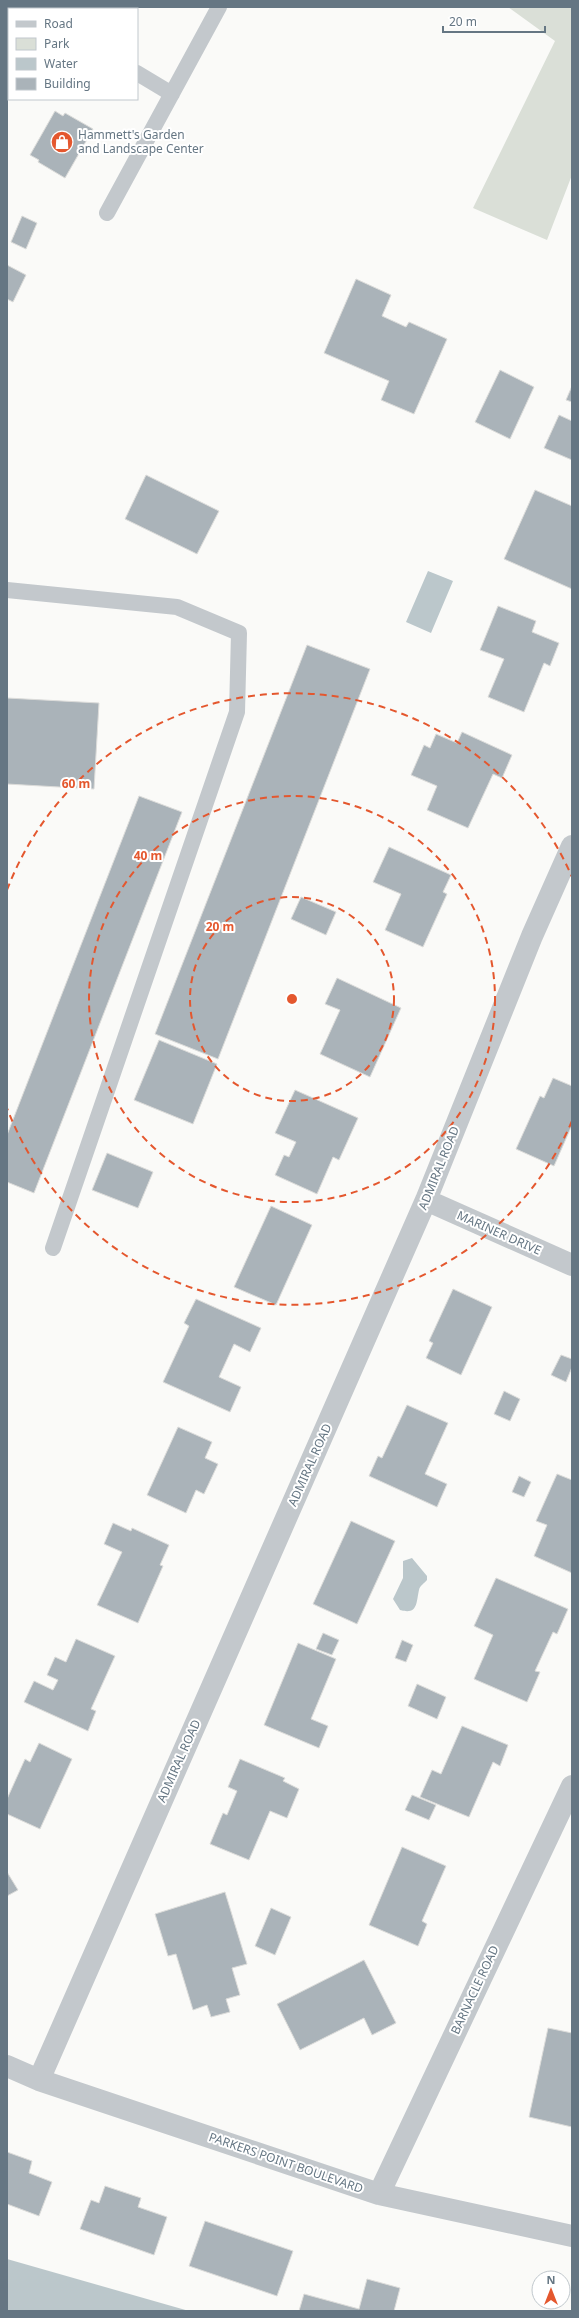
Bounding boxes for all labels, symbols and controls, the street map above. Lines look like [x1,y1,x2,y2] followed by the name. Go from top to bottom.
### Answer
[8,8,138,100] legend
[443,8,545,34] scale bar
[449,13,477,30] text: 20 m
[44,15,73,32] text: Road
[44,35,70,52] text: Park
[44,55,78,72] text: Water
[44,75,91,92] text: Building
[78,126,204,157] place label: Hammett's Garden and Landscape Center
[49,129,75,155] shop icon: Hammett's Garden and Landscape Center
[62,775,90,792] text: 60 m
[134,847,162,864] text: 40 m
[206,918,234,935] text: 20 m
[285,992,299,1006] centre of rings
[414,1123,463,1212] street label: ADMIRAL ROAD
[454,1206,544,1259] street label: MARINER DRIVE
[284,1420,335,1509] street label: ADMIRAL ROAD
[153,1716,204,1805] street label: ADMIRAL ROAD
[447,1942,503,2037] street label: BARNACLE ROAD
[207,2128,366,2197] street label: PARKERS POINT BOULEVARD
[531,2270,571,2310] north arrow
[547,2272,555,2287] text: N

